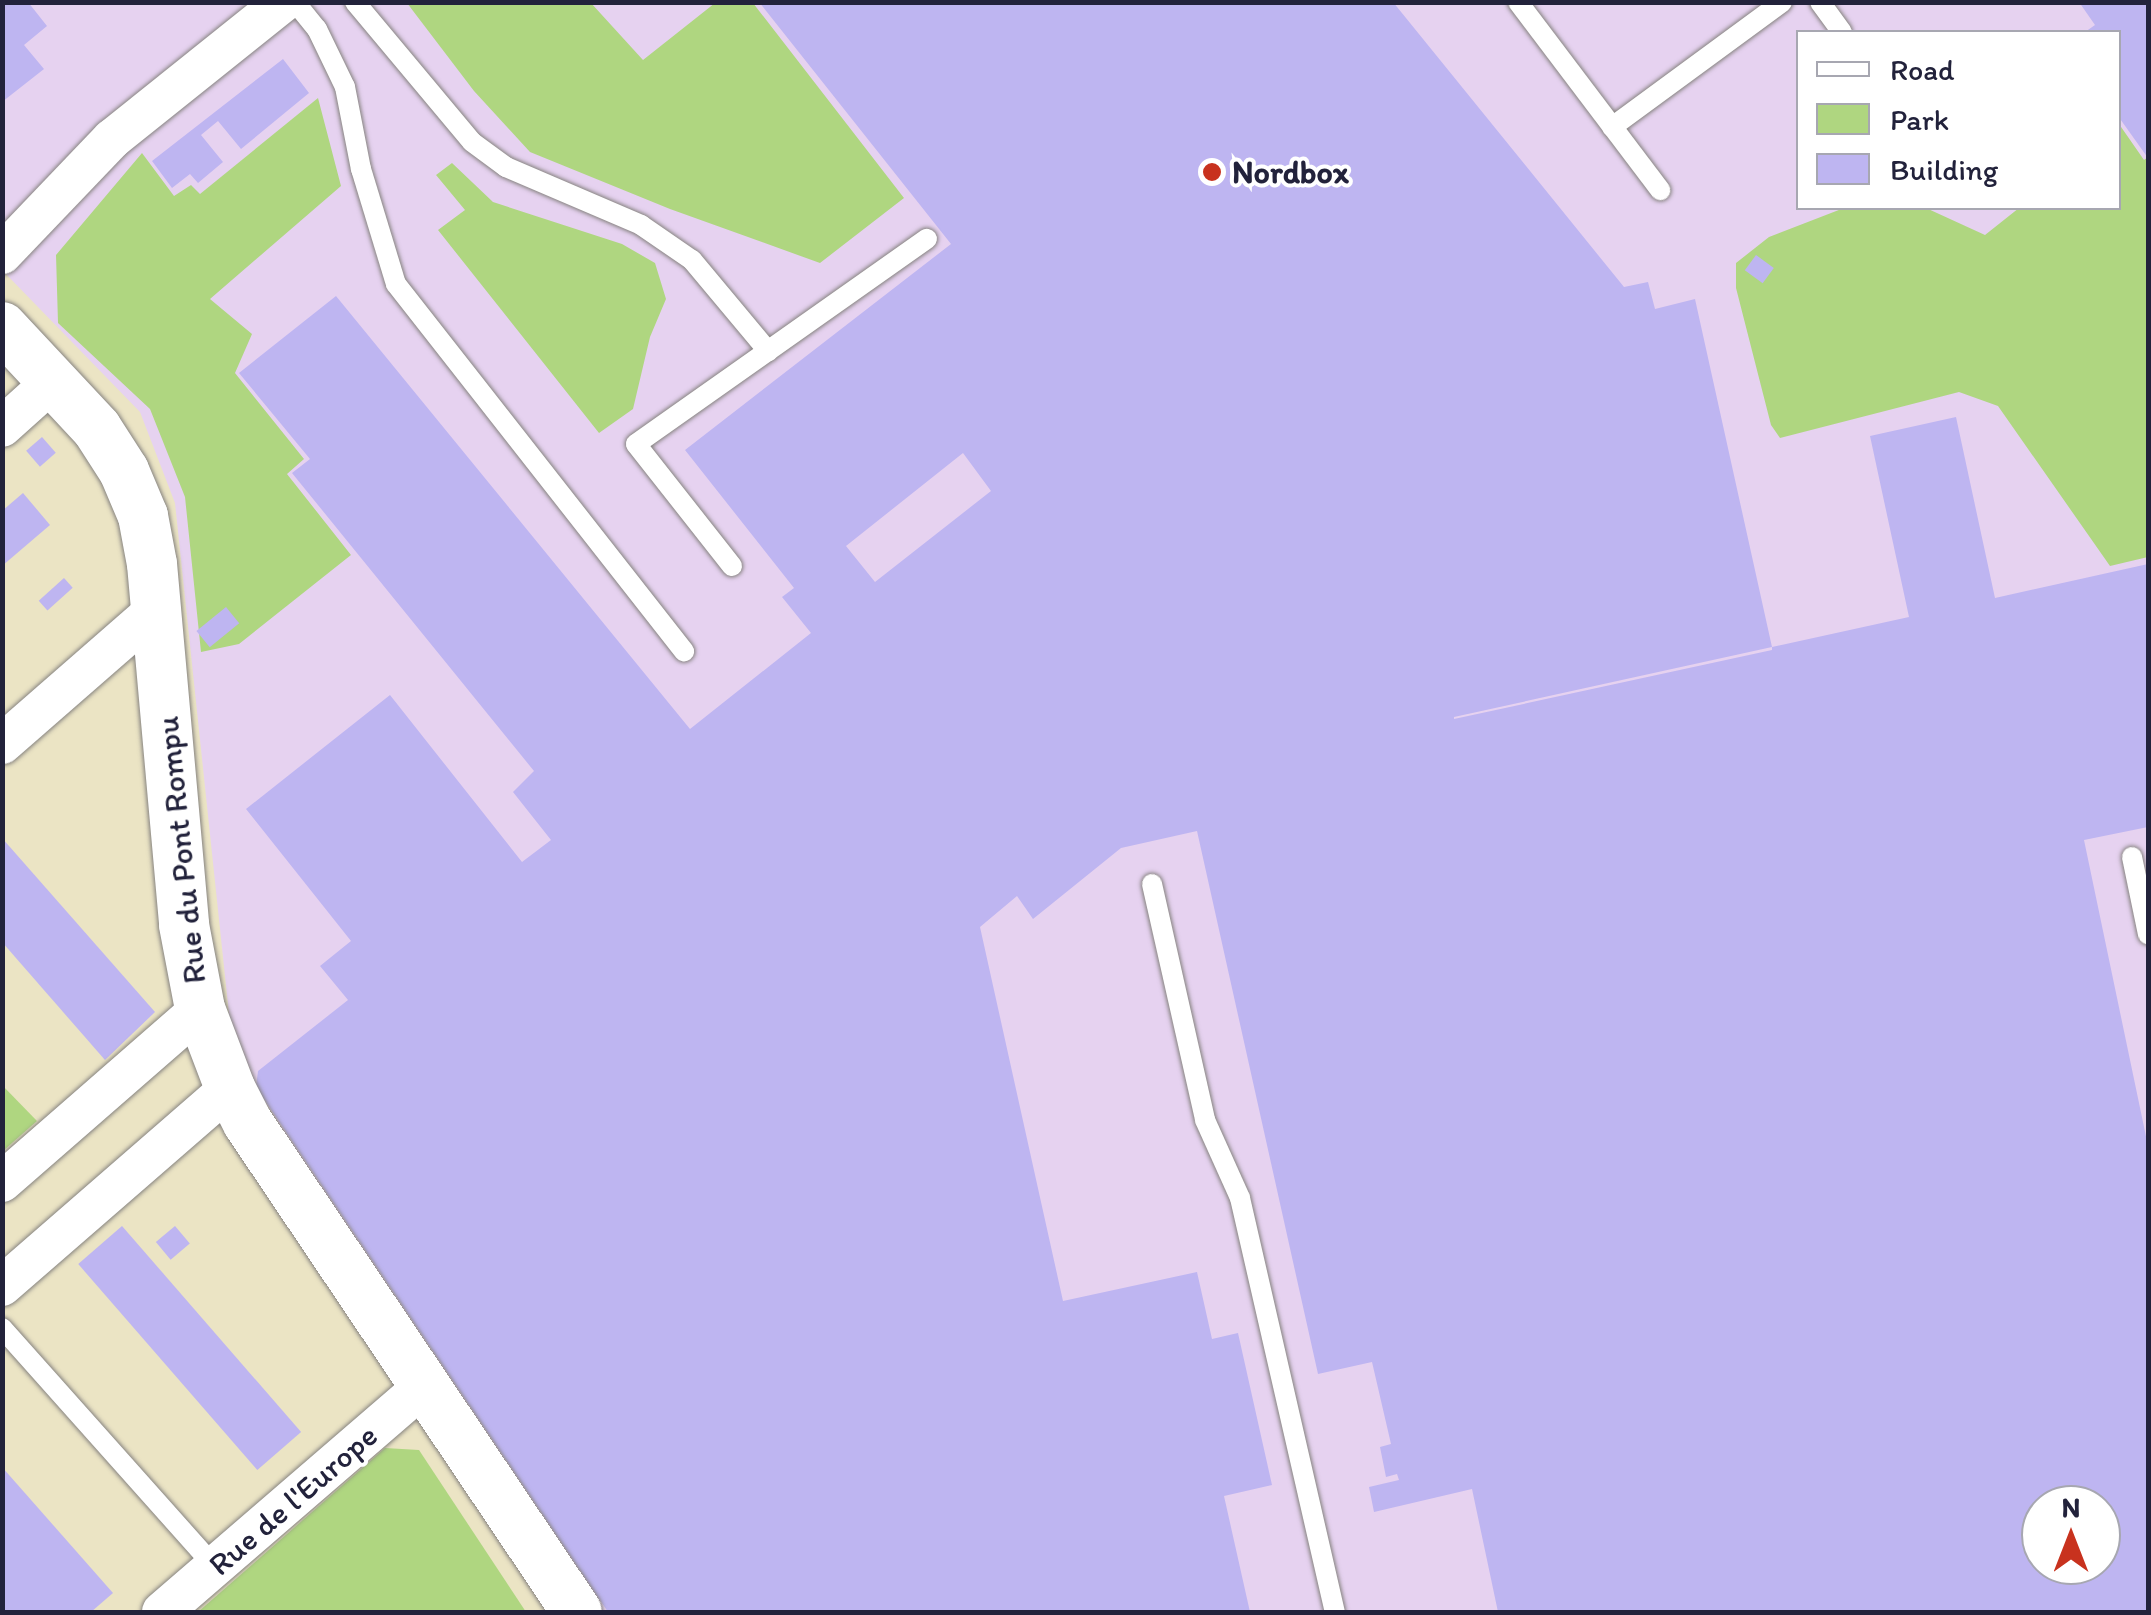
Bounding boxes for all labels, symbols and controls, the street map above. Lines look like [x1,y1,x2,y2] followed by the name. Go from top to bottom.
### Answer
[1796,30,2121,210] legend
[1890,51,1955,88] text: Road
[1890,101,1949,138] text: Park
[1890,151,1998,188] text: Building
[1232,153,1349,191] place label: Nordbox
[1201,161,1223,183] marker: Nordbox
[148,714,214,986] street label: Rue du Pont Rompu
[201,1417,385,1583] street label: Rue de l'Europe
[2021,1485,2121,1585] north arrow
[2062,1490,2080,1524] text: N

